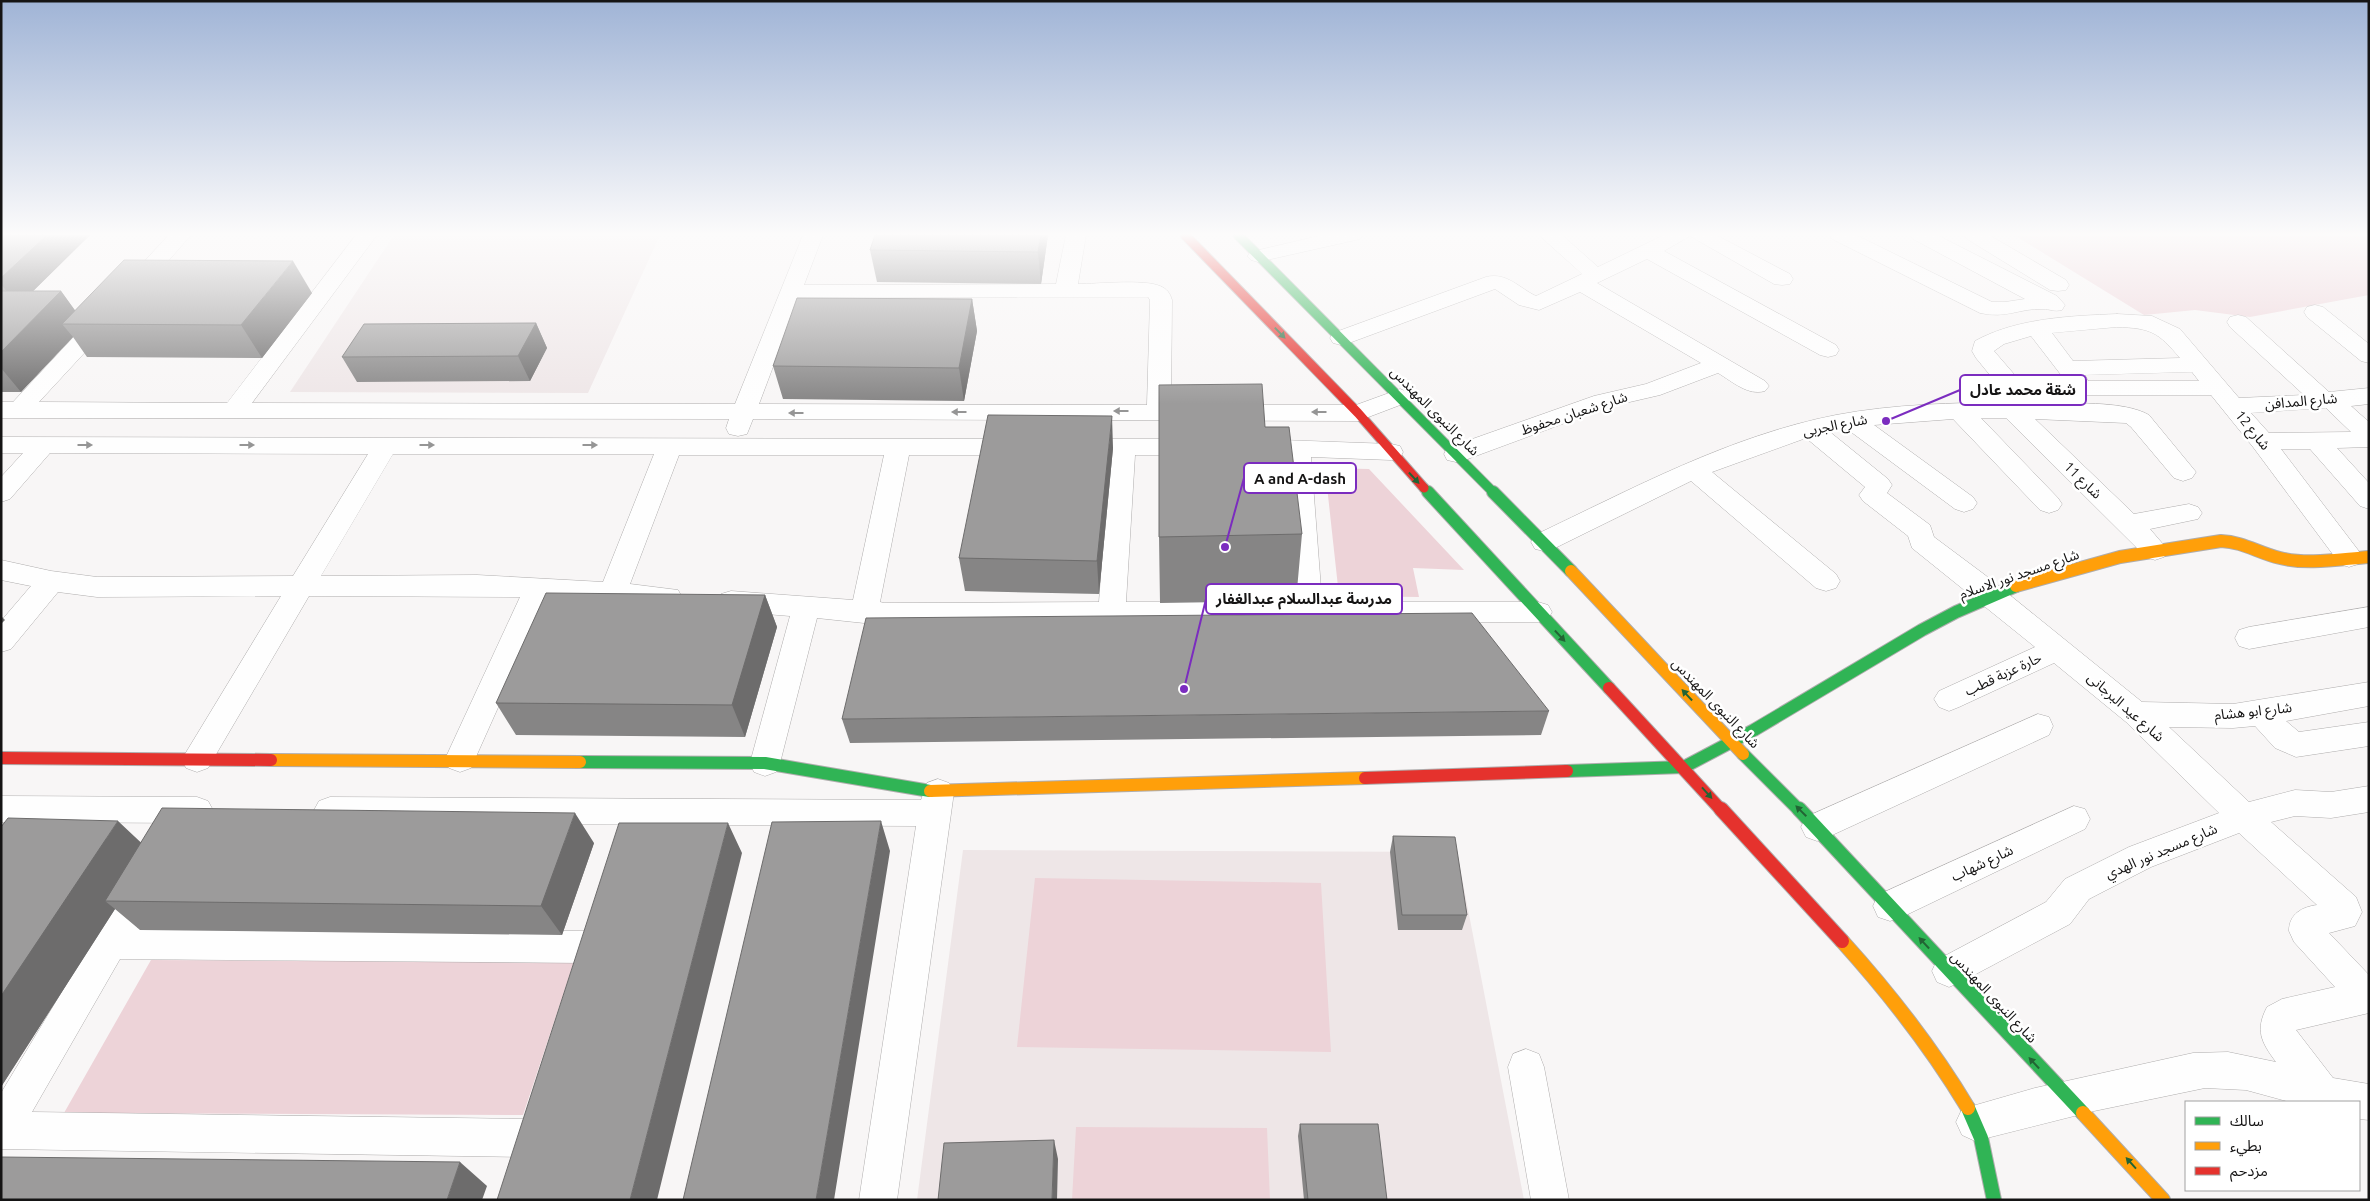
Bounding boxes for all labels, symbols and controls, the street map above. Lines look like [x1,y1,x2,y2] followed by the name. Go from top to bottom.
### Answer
[1274,327,1286,339] one-way arrow
[1385,363,1483,461] street label: شارع النبوى المهندس
[1960,375,2086,405] callout: شقة محمد عادل
[1970,381,2076,399] text: شقة محمد عادل
[1519,388,1630,441] street label: شارع شعبان محفوظ
[2264,390,2338,415] street label: شارع المدافن
[1113,407,1129,415] one-way arrow
[2230,407,2274,455] street label: شارع 12
[950,408,966,416] one-way arrow
[1310,408,1326,416] one-way arrow
[788,409,804,417] one-way arrow
[1801,411,1869,442] street label: شارع الجربى
[77,441,93,449] one-way arrow
[240,441,256,449] one-way arrow
[420,441,436,449] one-way arrow
[582,441,598,449] one-way arrow
[2059,458,2105,504] street label: شارع 11
[1244,463,1356,493] callout: A and A-dash
[1254,470,1346,487] text: A and A-dash
[1409,471,1420,484] one-way arrow
[1957,546,2082,605] street label: شارع مسجد نور الاسلام
[1206,584,1402,614] callout: مدرسة عبدالسلام عبدالغفار
[1215,590,1392,610] text: مدرسة عبدالسلام عبدالغفار
[1554,630,1566,642] one-way arrow
[1962,649,2045,700] street label: حارة عزبة قطب
[1667,655,1763,753] street label: شارع النبوى المهندس
[2082,669,2168,747] street label: شارع عيد البرجانى
[1681,690,1693,702] one-way arrow
[2213,699,2293,726] street label: شارع ابو هشام
[1701,786,1713,798] one-way arrow
[1795,806,1807,818] one-way arrow
[2103,820,2221,885] street label: شارع مسجد نور الهدي
[1948,842,2017,887] street label: شارع شهاب
[1918,938,1930,950] one-way arrow
[1945,948,2040,1048] street label: شارع النبوى المهندس
[2028,1057,2040,1069] one-way arrow
[2185,1101,2360,1191] legend
[2230,1112,2264,1129] text: سالك
[2230,1137,2262,1157] text: بطيء
[2125,1158,2137,1170] one-way arrow
[2230,1162,2268,1182] text: مزدحم

